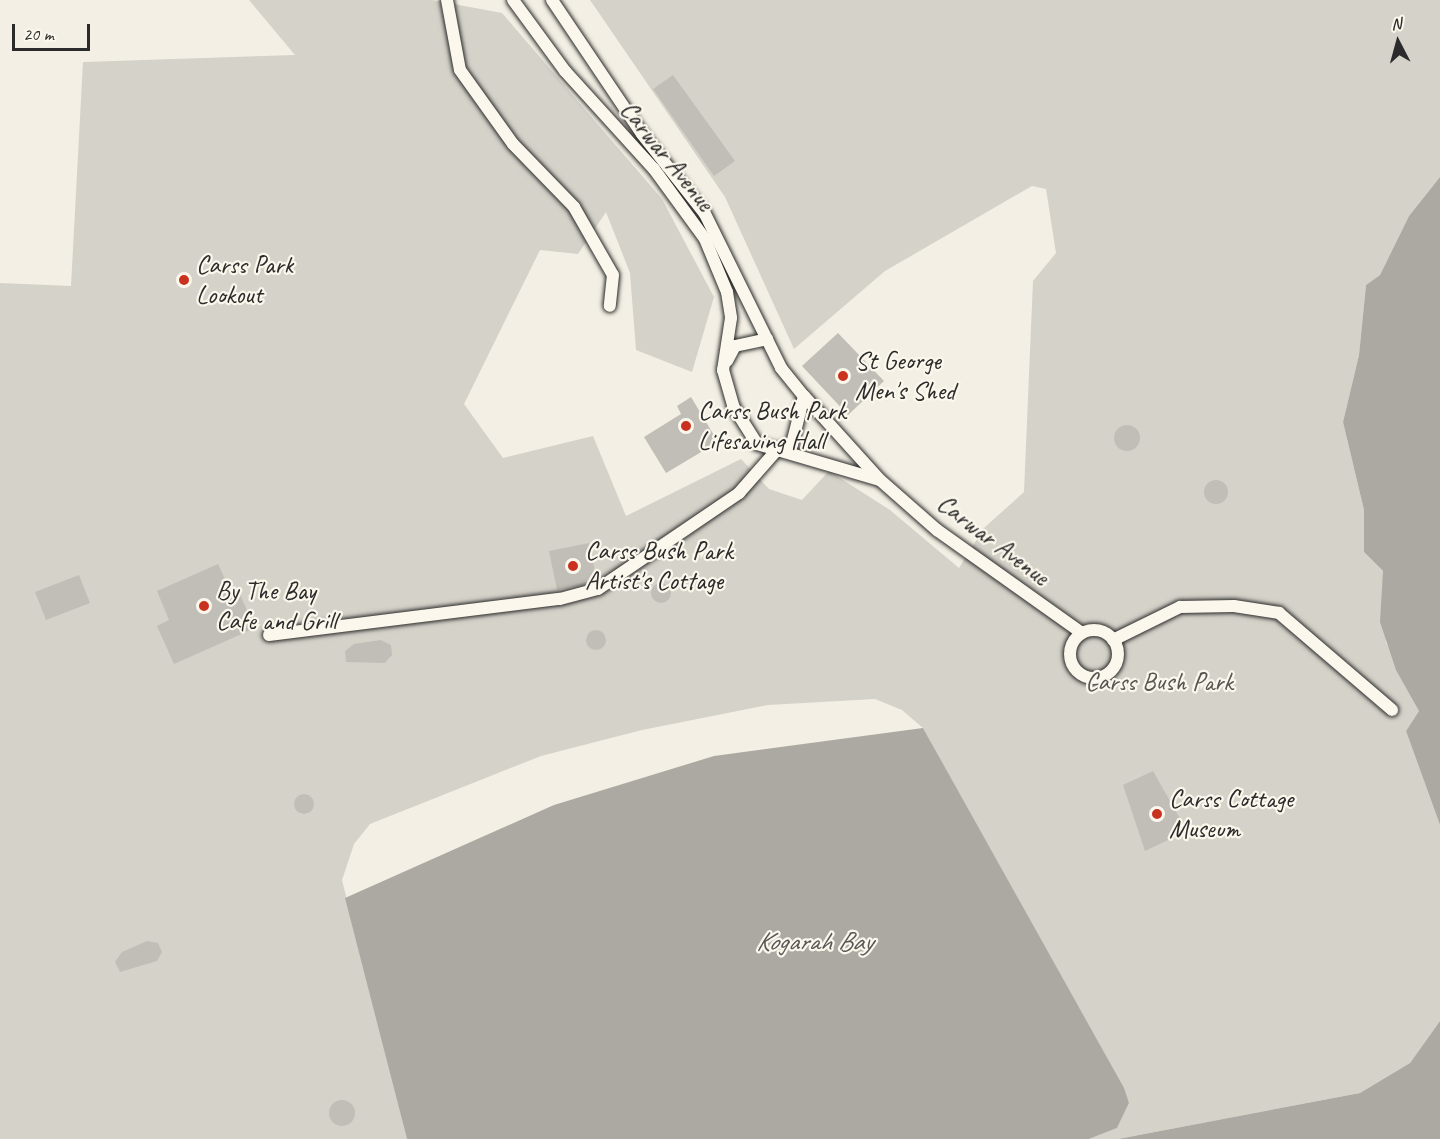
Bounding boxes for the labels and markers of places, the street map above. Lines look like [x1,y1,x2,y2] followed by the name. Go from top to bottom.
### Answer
[196,249,294,310] place label: Carss Park Lookout
[177,273,191,287] marker: Carss Park Lookout
[855,345,956,406] place label: St George Men's Shed
[836,369,850,383] marker: St George Men's Shed
[698,395,846,456] place label: Carss Bush Park Lifesaving Hall
[679,419,693,433] marker: Carss Bush Park Lifesaving Hall
[585,535,733,596] place label: Carss Bush Park Artist's Cottage
[566,559,580,573] marker: Carss Bush Park Artist's Cottage
[216,575,337,636] place label: By The Bay Cafe and Grill
[197,599,211,613] marker: By The Bay Cafe and Grill
[1169,783,1293,844] place label: Carss Cottage Museum
[1150,807,1164,821] marker: Carss Cottage Museum

